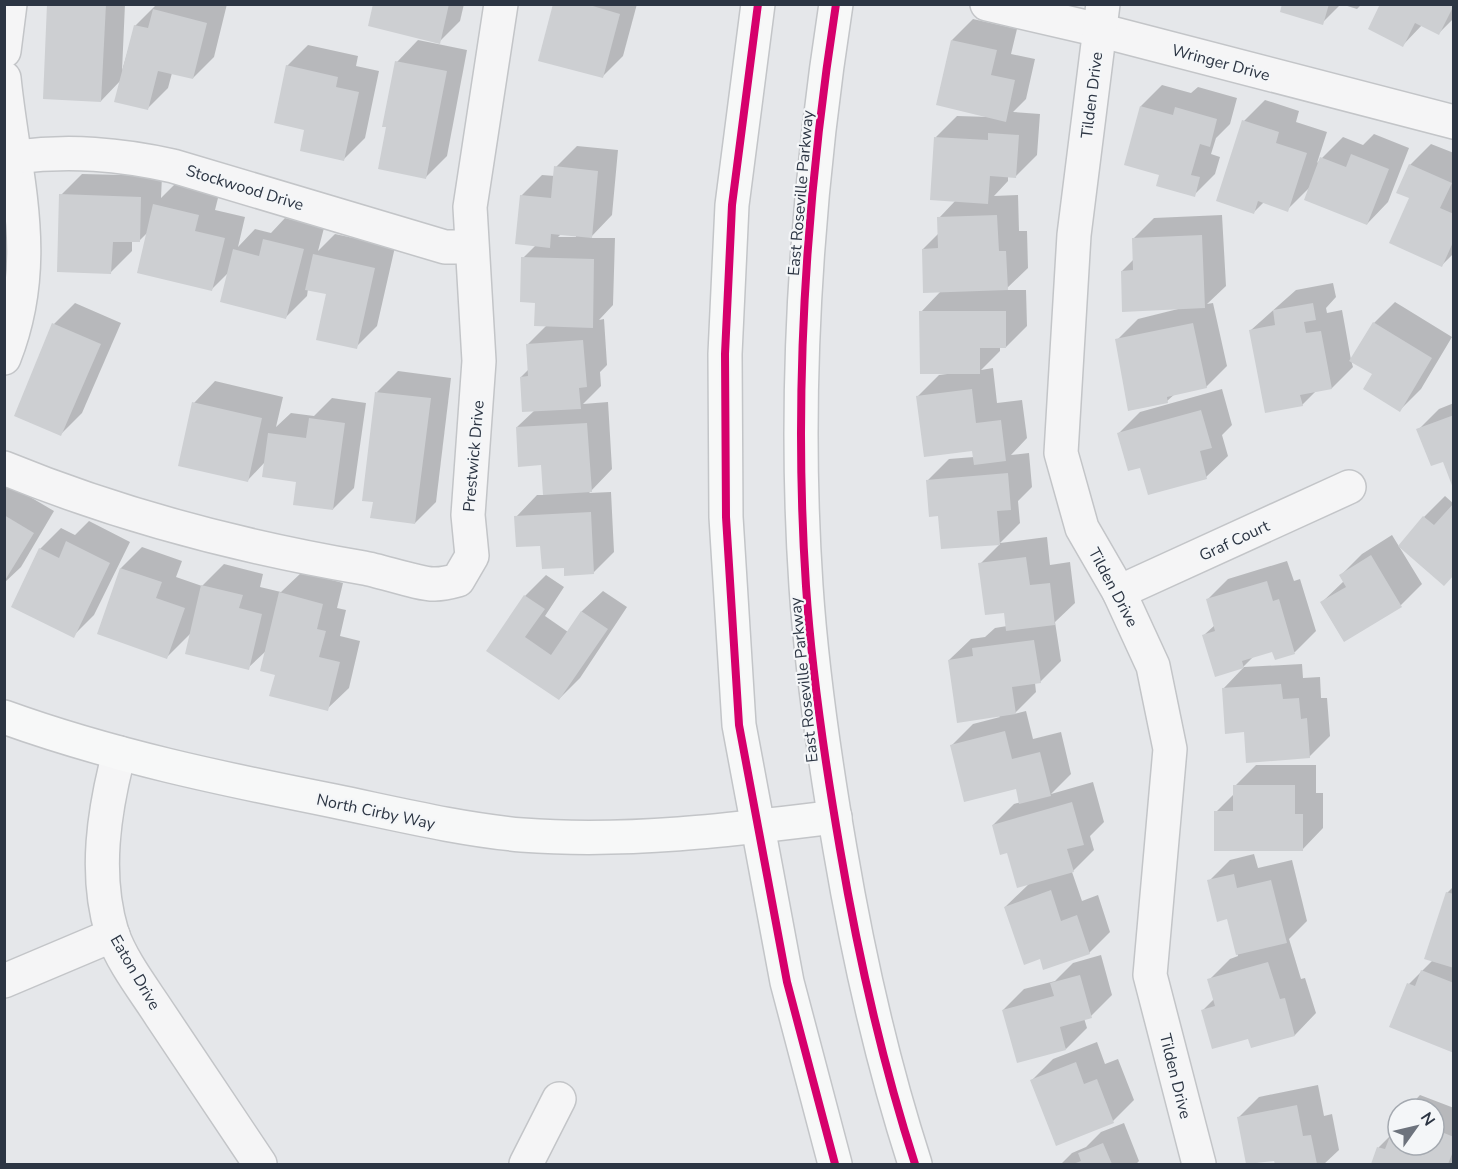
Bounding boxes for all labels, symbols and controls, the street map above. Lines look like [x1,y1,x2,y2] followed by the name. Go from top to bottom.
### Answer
[1169,39,1272,87] street label: Wringer Drive
[1076,51,1108,140] street label: Tilden Drive
[783,109,819,277] street label: East Roseville Parkway
[183,160,306,216] street label: Stockwood Drive
[458,399,490,513] street label: Prestwick Drive
[1196,515,1273,567] street label: Graf Court
[1083,544,1143,631] street label: Tilden Drive
[784,595,824,764] street label: East Roseville Parkway
[314,789,438,835] street label: North Cirby Way
[105,931,165,1014] street label: Eaton Drive
[1154,1031,1196,1121] street label: Tilden Drive
[1386,1097,1446,1157] north arrow
[1415,1108,1440,1130] text: N

